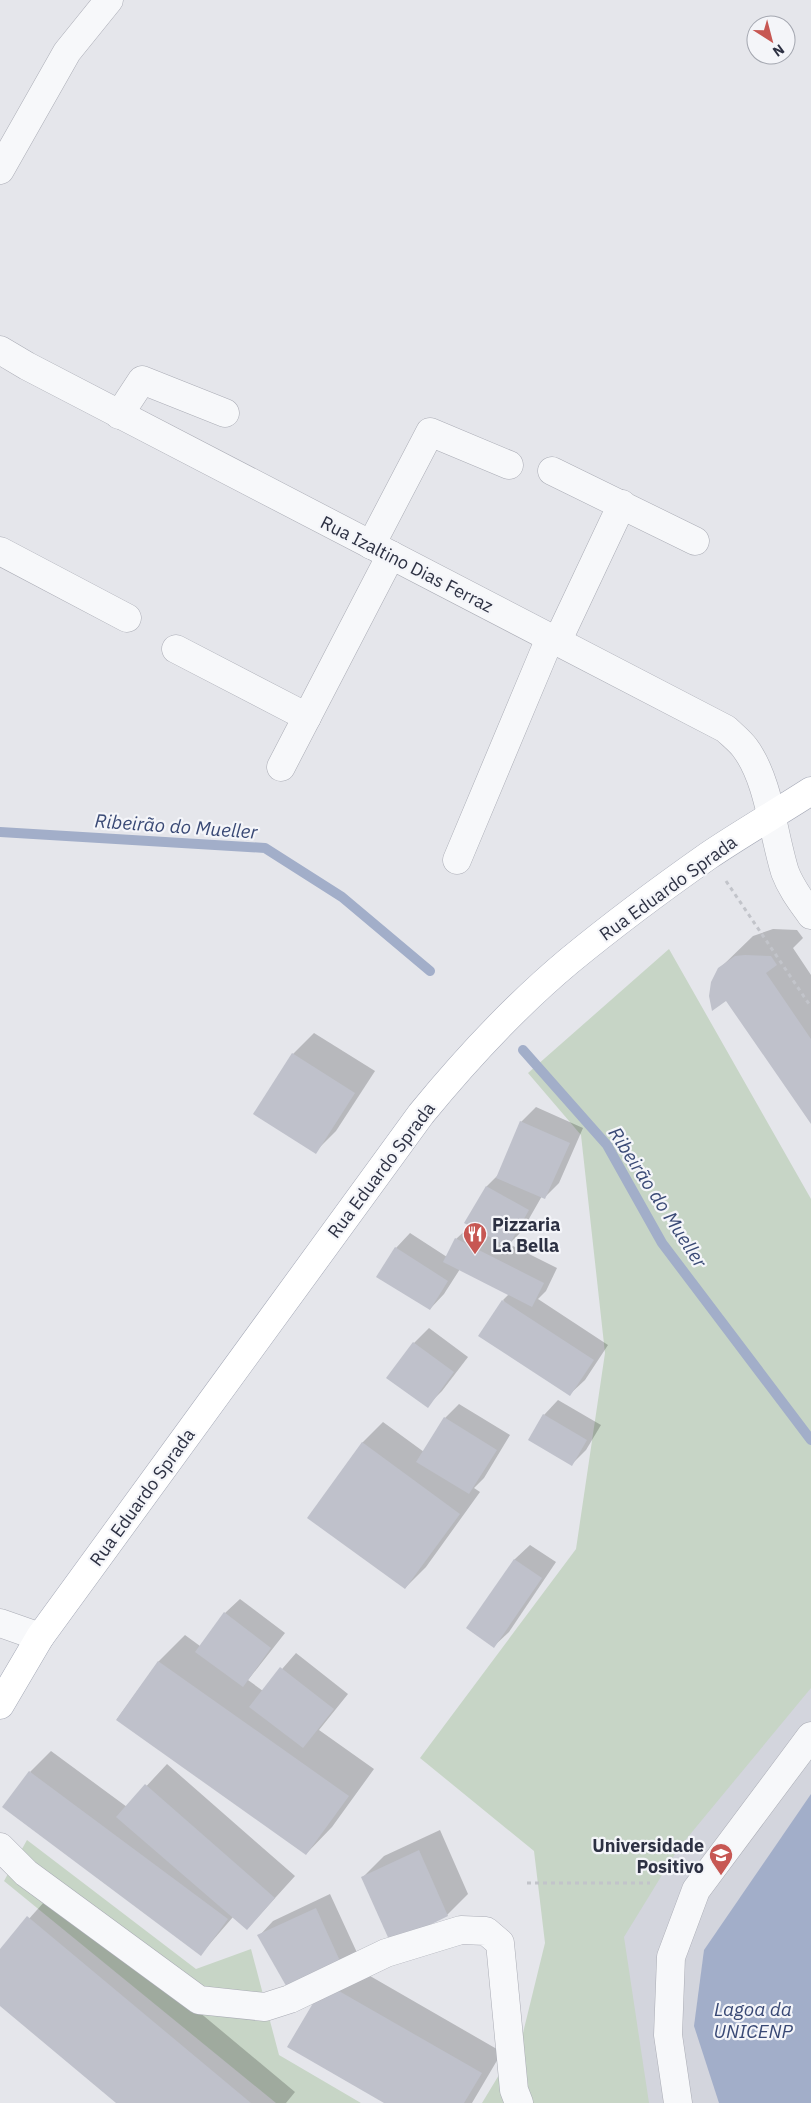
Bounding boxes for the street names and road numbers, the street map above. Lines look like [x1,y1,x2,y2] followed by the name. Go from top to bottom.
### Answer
[317,510,497,618] street label: Rua Izaltino Dias Ferraz
[595,830,742,946] street label: Rua Eduardo Sprada
[322,1097,440,1243] street label: Rua Eduardo Sprada
[84,1423,200,1570] street label: Rua Eduardo Sprada

